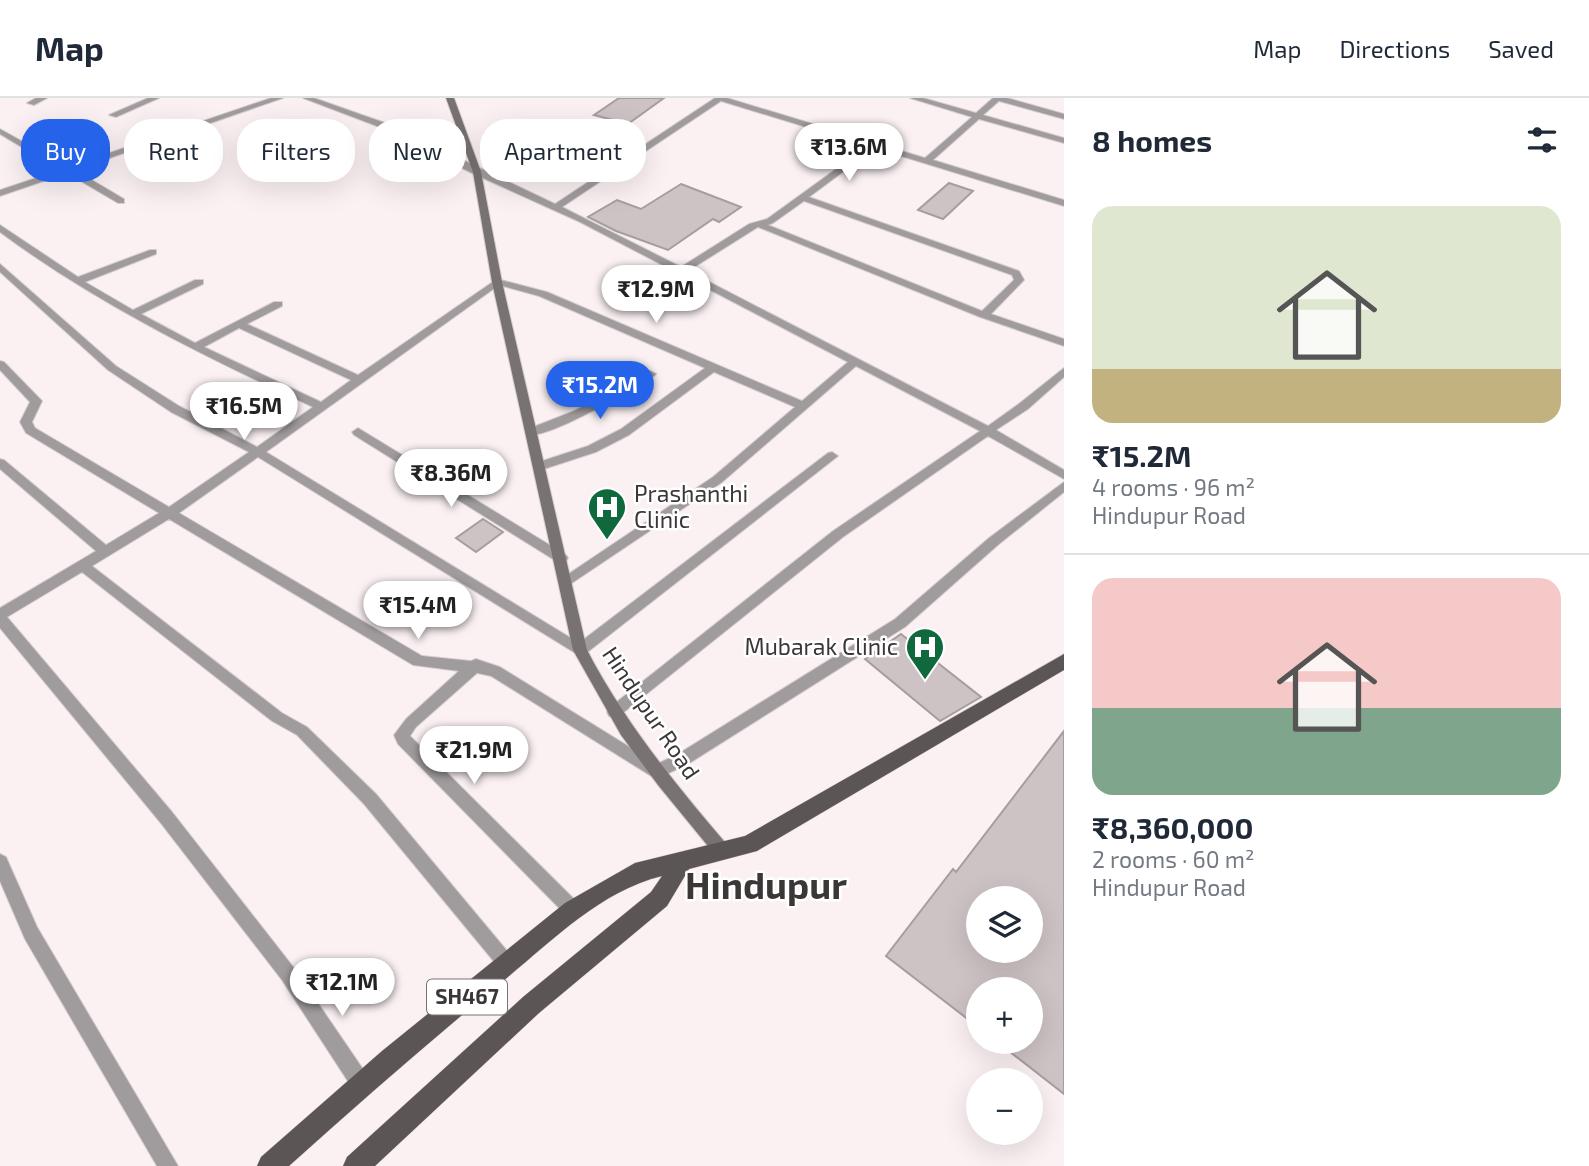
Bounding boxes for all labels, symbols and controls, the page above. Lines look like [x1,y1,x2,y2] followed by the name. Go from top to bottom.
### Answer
[35,28,104,68] text: Map
[1253,34,1301,63] text: Map
[1339,34,1450,63] text: Directions
[1488,34,1554,63] text: Saved
[21,119,110,182] chip: Buy
[124,119,223,182] chip: Rent
[237,119,355,182] chip: Filters
[369,119,466,182] chip: New
[480,119,646,182] chip: Apartment
[1523,121,1561,159] icon: filters
[1092,122,1212,158] text: 8 homes
[792,123,906,183] pin: ₹13.6M
[811,132,887,160] text: ₹13.6M
[1264,252,1390,378] icon: home
[599,266,713,325] pin: ₹12.9M
[617,274,695,302] text: ₹12.9M
[543,362,657,421] pin: ₹15.2M
[562,370,638,398] text: ₹15.2M
[187,382,301,442] pin: ₹16.5M
[206,391,282,419] text: ₹16.5M
[1092,437,1191,473] text: ₹15.2M
[394,450,508,509] pin: ₹8.36M
[410,458,492,486] text: ₹8.36M
[1092,473,1255,501] text: 4 rooms · 96 m²
[634,479,748,533] place label: Prashanthi Clinic
[586,486,628,541] hospital icon: Prashanthi Clinic
[1092,501,1246,529] text: Hindupur Road
[361,582,475,641] pin: ₹15.4M
[379,590,457,618] text: ₹15.4M
[1264,624,1390,750] icon: home
[904,626,946,681] hospital icon: Mubarak Clinic
[745,632,898,660] place label: Mubarak Clinic
[597,641,706,784] street label: Hindupur Road
[417,726,531,786] pin: ₹21.9M
[435,735,513,763] text: ₹21.9M
[1092,809,1253,845] text: ₹8,360,000
[1092,845,1254,873] text: 2 rooms · 60 m²
[685,862,847,906] district label: Hindupur
[1092,873,1246,901] text: Hindupur Road
[966,886,1043,1145] map controls
[966,886,1043,963] button: layers
[285,958,399,1018] pin: ₹12.1M
[306,967,378,995] text: ₹12.1M
[966,977,1043,1054] button: +
[427,979,507,1014] road number: SH467
[966,1068,1043,1145] button: −

